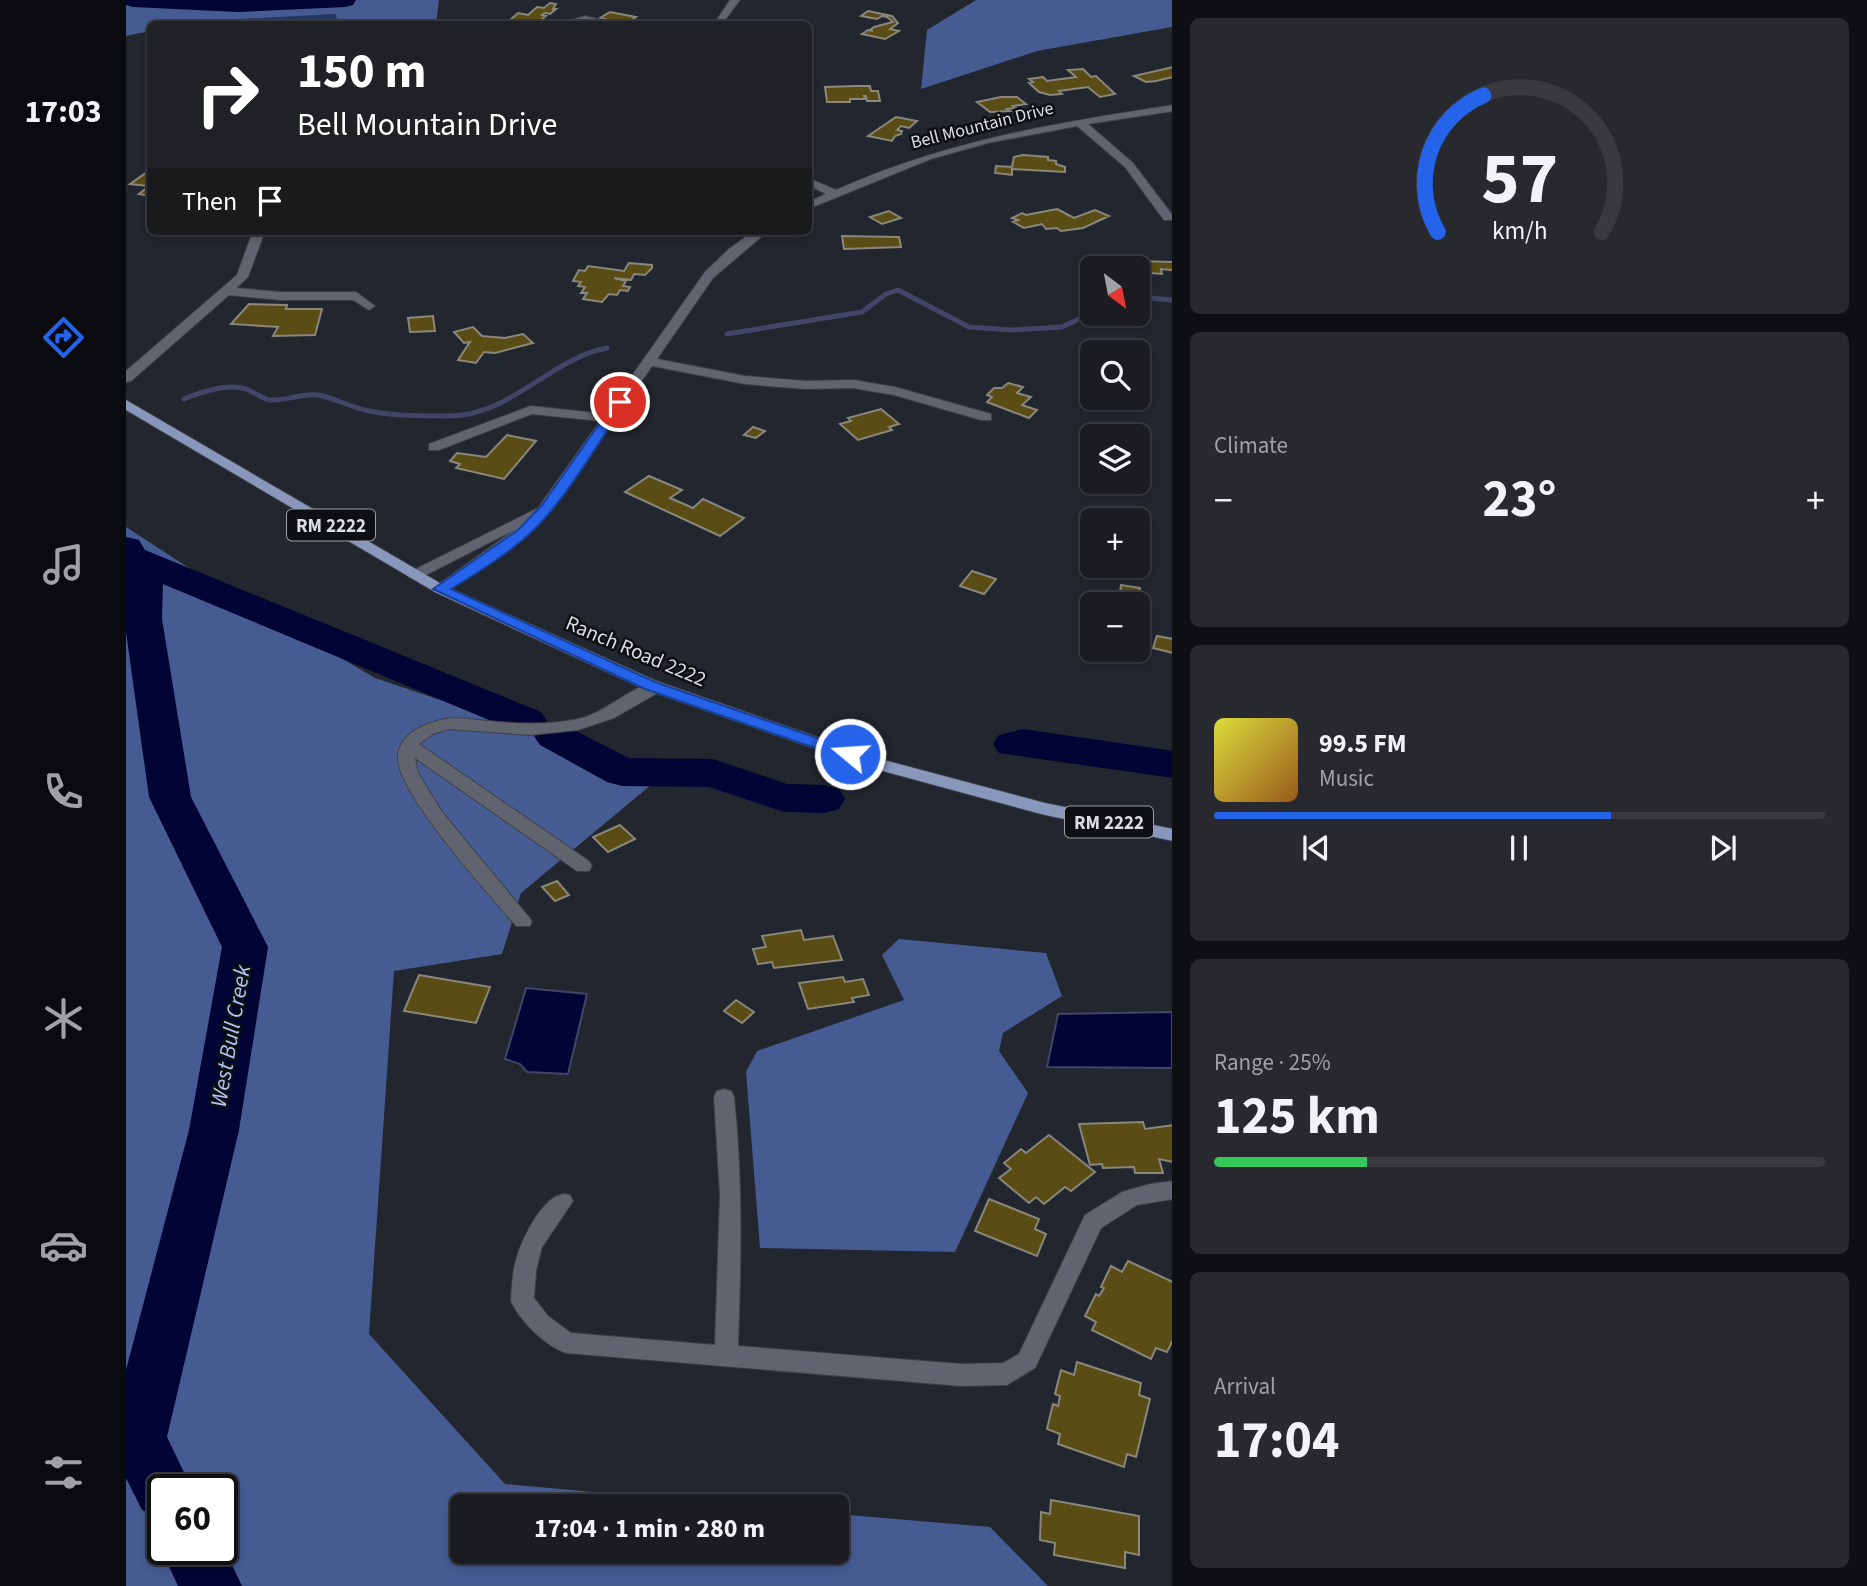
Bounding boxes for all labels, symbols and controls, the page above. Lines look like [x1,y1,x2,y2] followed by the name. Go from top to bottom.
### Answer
[297,37,426,107] text: 150 m
[182,49,273,140] icon: right
[24,89,102,135] text: 17:03
[908,96,1056,155] street label: Bell Mountain Drive
[297,102,557,148] text: Bell Mountain Drive
[1481,127,1558,231] text: 57
[251,182,289,220] icon: arrive
[182,183,237,220] text: Then
[1492,213,1547,249] text: km/h
[1080,256,1150,326] north arrow
[1080,256,1150,662] map controls
[39,313,88,362] icon: directions
[1080,340,1150,410] button: search
[590,372,650,432] pin
[601,383,639,421] icon: arrive
[1080,424,1150,494] button: layers
[1214,429,1288,462] text: Climate
[1483,463,1556,537] text: 23°
[1214,474,1233,528] text: −
[1806,474,1825,528] text: +
[1080,508,1150,578] button: +
[287,510,375,540] road number: RM 2222
[39,540,88,589] icon: music
[1080,592,1150,662] button: −
[561,608,711,694] street label: Ranch Road 2222
[813,717,887,791] position arrow
[1319,725,1407,762] text: 99.5 FM
[1319,762,1374,795] text: Music
[39,767,88,816] icon: phone
[1065,806,1153,838] road number: RM 2222
[1297,829,1335,867] icon: previous
[1500,829,1538,867] icon: pause
[1704,829,1742,867] icon: next
[202,961,259,1110] water label: West Bull Creek
[39,994,88,1043] icon: climate
[1214,1046,1331,1079] text: Range · 25%
[1214,1080,1380,1154] text: 125 km
[39,1221,88,1270] icon: car
[1214,1370,1276,1403] text: Arrival
[1214,1404,1339,1478] text: 17:04
[39,1448,88,1497] icon: filters
[147,1474,238,1565] speed limit sign: 60
[534,1510,765,1547] text: 17:04 · 1 min · 280 m

